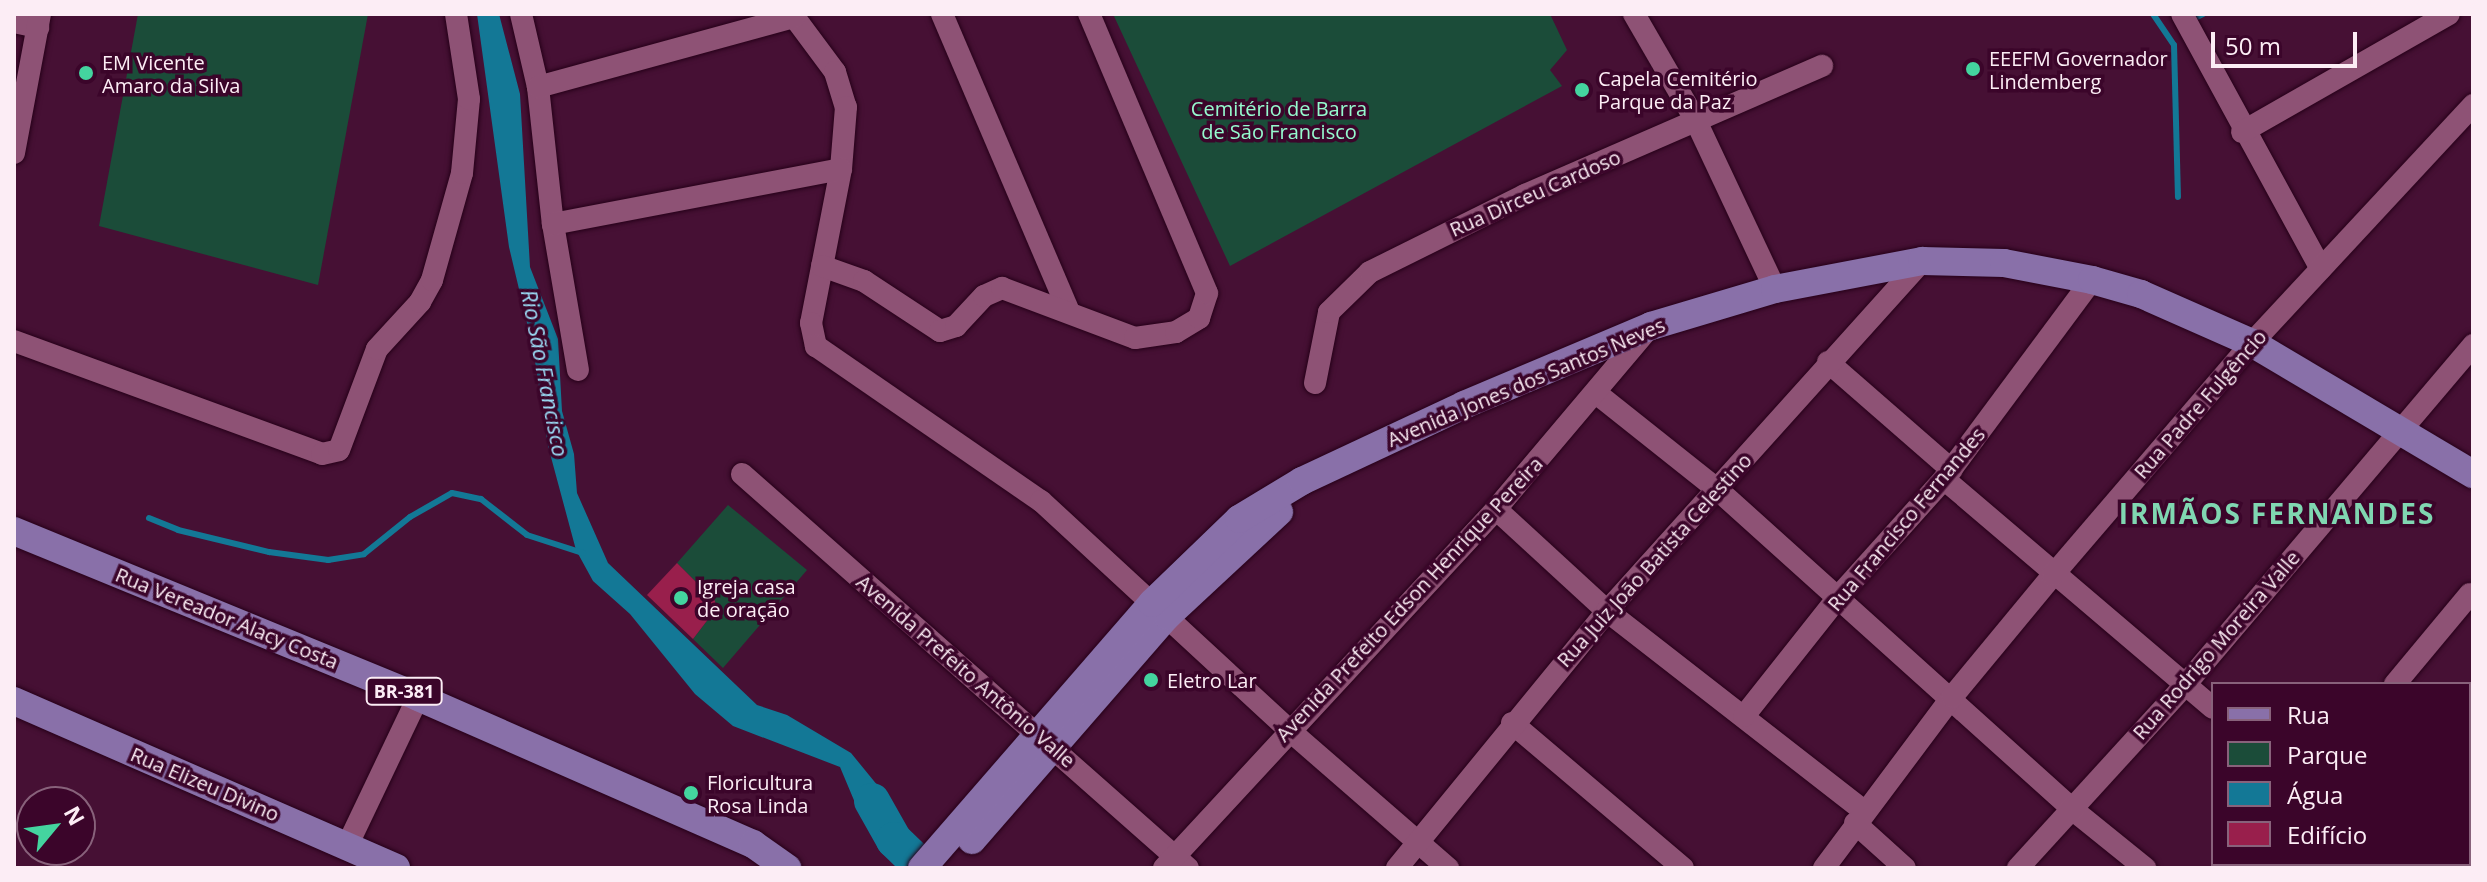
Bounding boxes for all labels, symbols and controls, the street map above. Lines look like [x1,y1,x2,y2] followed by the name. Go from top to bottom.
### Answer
[2215,16,2361,66] scale bar
[2225,29,2281,62] text: 50 m
[1989,46,2168,93] place label: EEEFM Governador Lindemberg
[102,50,240,97] place label: EM Vicente Amaro da Silva
[1964,60,1982,78] marker: EEEFM Governador Lindemberg
[77,64,95,82] marker: EM Vicente Amaro da Silva
[1598,66,1758,113] place label: Capela Cemitério Parque da Paz
[1573,81,1591,99] marker: Capela Cemitério Parque da Paz
[1191,96,1367,143] park label: Cemitério de Barra de São Francisco
[1446,144,1624,242] street label: Rua Dirceu Cardoso
[516,287,574,459] water label: Rio São Francisco
[1383,312,1669,452] street label: Avenida Jones dos Santos Neves
[2129,325,2271,483] street label: Rua Padre Fulgêncio
[1822,422,1990,616] street label: Rua Francisco Fernandes
[1552,448,1756,672] street label: Rua Juiz João Batista Celestino
[1271,452,1547,746] street label: Avenida Prefeito Edson Henrique Pereira
[2119,496,2435,530] district label: IRMÃOS FERNANDES
[2128,546,2304,744] street label: Rua Rodrigo Moreira Valle
[112,562,342,674] street label: Rua Vereador Alacy Costa
[852,570,1080,772] street label: Avenida Prefeito Antônio Valle
[697,574,796,621] place label: Igreja casa de oração
[672,589,690,607] marker: Igreja casa de oração
[1167,668,1257,692] place label: Eletro Lar
[1142,671,1160,689] marker: Eletro Lar
[364,677,444,705] road number: BR-381
[2211,682,2471,866] legend
[2287,698,2330,731] text: Rua
[2287,738,2367,771] text: Parque
[127,742,283,826] street label: Rua Elizeu Divino
[707,770,813,817] place label: Floricultura Rosa Linda
[2287,778,2343,811] text: Água
[682,784,700,802] marker: Floricultura Rosa Linda
[16,786,96,866] north arrow
[58,800,93,830] text: N
[2287,818,2367,851] text: Edifício

